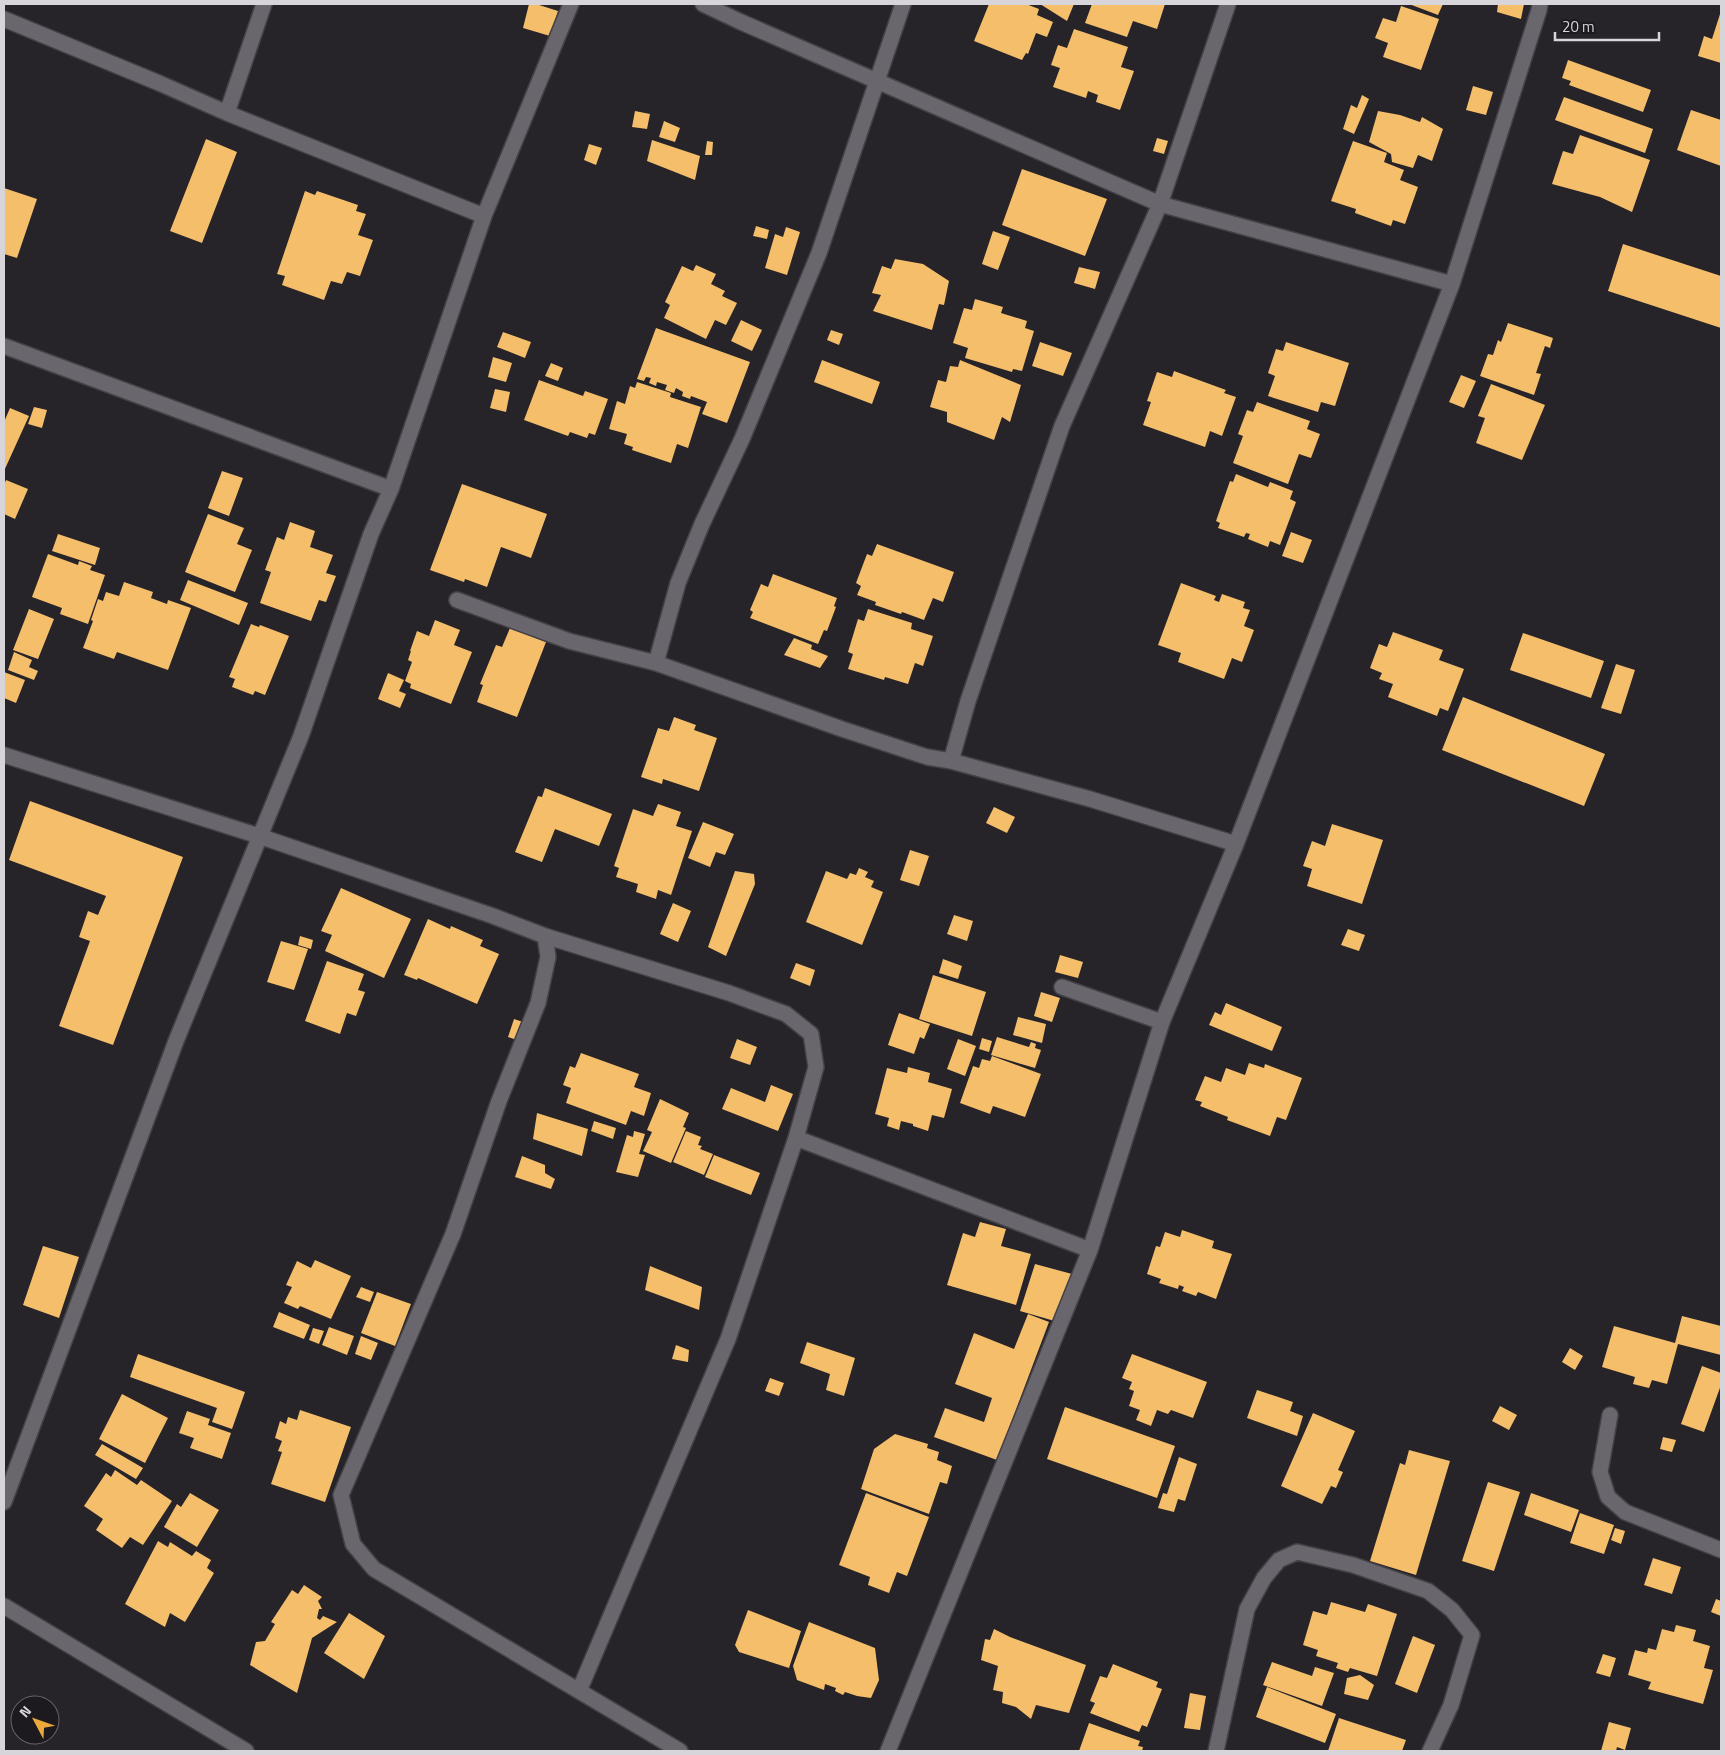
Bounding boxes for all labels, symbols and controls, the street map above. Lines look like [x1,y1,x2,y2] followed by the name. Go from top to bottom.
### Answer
[1555,10,1659,42] scale bar
[1562,15,1595,38] text: 20 m
[10,1695,60,1745] north arrow
[14,1701,36,1722] text: N

